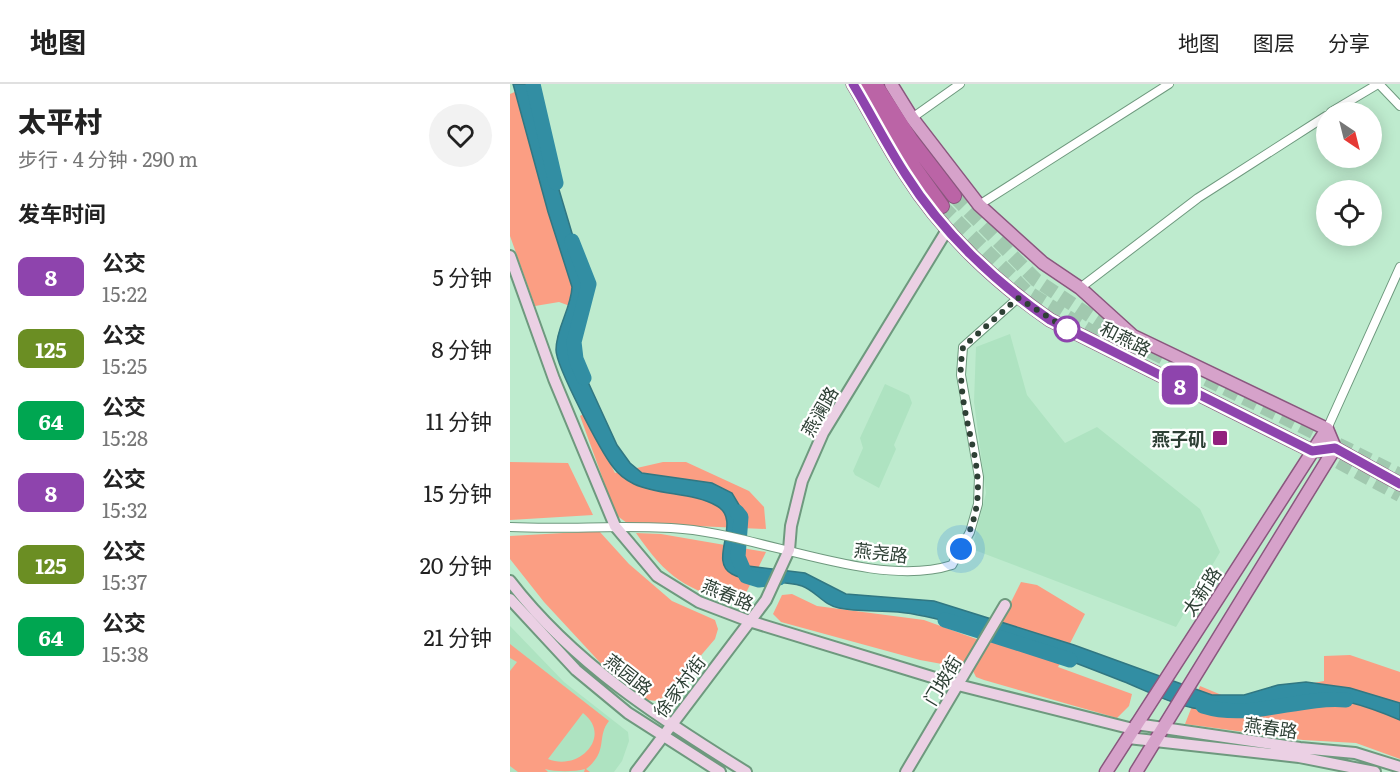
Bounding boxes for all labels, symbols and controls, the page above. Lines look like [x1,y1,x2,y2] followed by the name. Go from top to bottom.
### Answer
[30,20,86,62] text: 地图
[1178,26,1220,57] text: 地图
[1253,26,1295,57] text: 图层
[1328,26,1370,57] text: 分享
[18,99,102,141] text: 太平村
[1316,102,1382,168] north arrow
[1316,102,1382,246] map controls
[429,104,492,167] button: heart
[18,143,198,173] text: 步行 · 4 分钟 · 290 m
[1316,180,1382,246] button: locate
[18,196,106,229] text: 发车时间
[102,245,146,278] text: 公交
[432,260,492,293] text: 5 分钟
[45,261,57,292] text: 8
[102,278,147,308] text: 15:22
[1096,314,1156,362] street label: 和燕路
[1054,316,1080,342] unlabelled marker
[102,317,146,350] text: 公交
[431,332,492,365] text: 8 分钟
[35,333,67,364] text: 125
[102,350,147,380] text: 15:25
[1160,366,1200,404] line badge: 8
[1174,370,1186,401] text: 8
[794,381,844,441] street label: 燕澜路
[102,389,146,422] text: 公交
[426,404,492,437] text: 11 分钟
[39,405,63,436] text: 64
[102,422,148,452] text: 15:28
[1152,425,1206,452] place label: 燕子矶
[1211,429,1229,447] marker: 燕子矶
[102,461,146,494] text: 公交
[423,476,492,509] text: 15 分钟
[45,477,57,508] text: 8
[102,494,147,524] text: 15:32
[102,533,146,566] text: 公交
[946,534,976,564] your location
[853,535,909,569] street label: 燕尧路
[420,548,492,581] text: 20 分钟
[35,549,67,580] text: 125
[1175,561,1227,621] street label: 太新路
[102,566,147,596] text: 15:37
[698,571,758,617] street label: 燕春路
[102,605,146,638] text: 公交
[423,620,492,653] text: 21 分钟
[39,621,63,652] text: 64
[102,638,149,668] text: 15:38
[599,647,659,701] street label: 燕园路
[647,649,711,723] street label: 徐家村街
[917,650,967,710] street label: 门坡街
[1242,710,1300,744] street label: 燕春路

